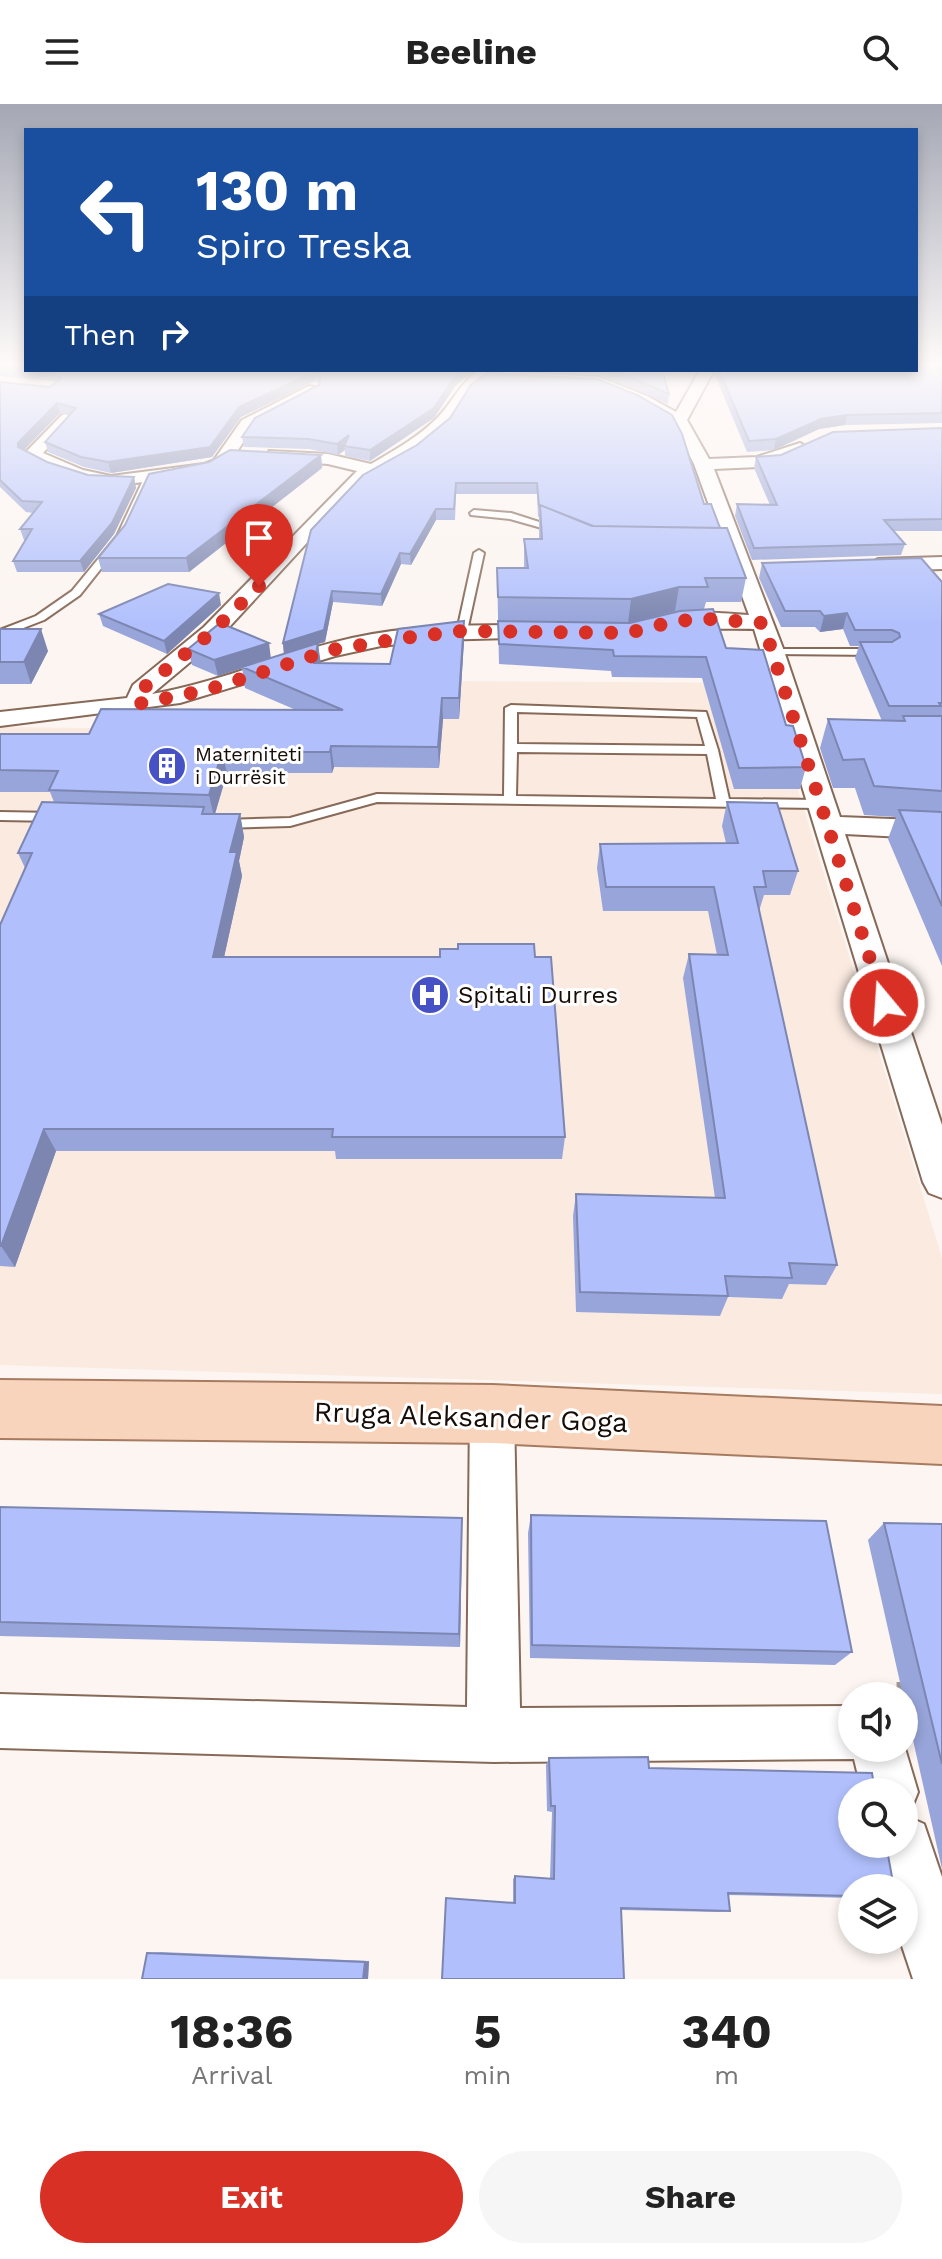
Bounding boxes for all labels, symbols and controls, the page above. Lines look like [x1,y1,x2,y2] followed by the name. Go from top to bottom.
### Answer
[40,30,84,74] icon: menu
[858,30,902,74] icon: search
[405,31,537,73] text: Beeline
[196,158,358,224] text: 130 m
[64,160,168,264] icon: left
[196,225,412,267] text: Spiro Treska
[152,312,196,356] icon: right
[64,317,136,352] text: Then
[225,504,293,586] pin
[237,516,281,560] icon: arrive
[195,742,302,789] place label: Materniteti i Durrësit
[146,745,188,787] building icon: Materniteti i Durrësit
[842,961,926,1045] position arrow
[409,974,451,1016] hospital icon: Spitali Durres
[458,981,618,1009] place label: Spitali Durres
[313,1395,629,1439] street label: Rruga Aleksander Goga
[838,1682,918,1954] map controls
[838,1682,918,1762] button: sound
[838,1778,918,1858] button: search
[838,1874,918,1954] button: layers
[170,2003,293,2060] text: 18:36
[473,2003,501,2060] text: 5
[681,2003,772,2060] text: 340
[191,2060,272,2090] text: Arrival
[464,2060,511,2090] text: min
[714,2060,739,2090] text: m
[40,2151,463,2243] button: Exit
[479,2151,902,2243] button: Share

